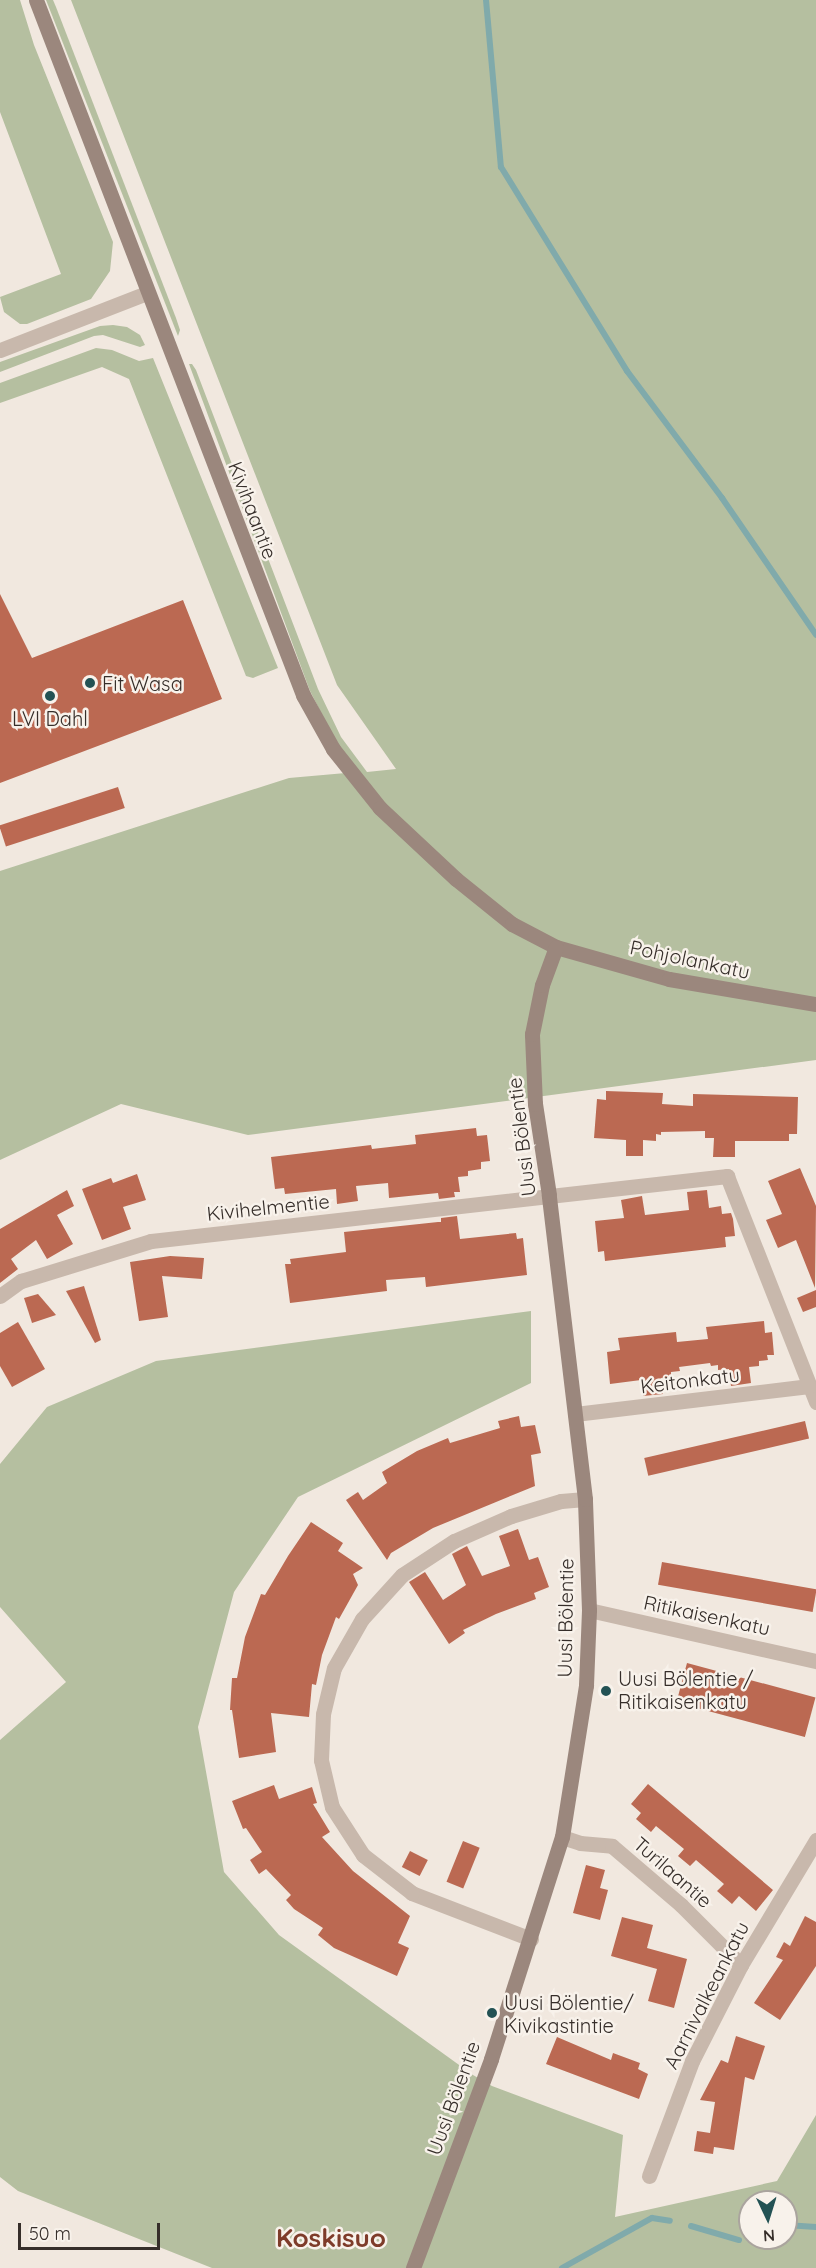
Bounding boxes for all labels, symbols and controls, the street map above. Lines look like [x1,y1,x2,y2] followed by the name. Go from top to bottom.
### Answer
[223,458,283,562] street label: Kivihaantie
[102,671,183,695] place label: Fit Wasa
[83,676,97,690] marker: Fit Wasa
[43,689,57,703] marker: LVI Dahl
[12,706,88,730] place label: LVI Dahl
[628,935,752,983] street label: Pohjolankatu
[502,1076,540,1198] street label: Uusi Bölentie
[205,1189,331,1225] street label: Kivihelmentie
[639,1362,741,1398] street label: Keitonkatu
[552,1558,578,1678] street label: Uusi Bölentie
[641,1590,773,1640] street label: Ritikaisenkatu
[618,1667,753,1714] place label: Uusi Bölentie / Ritikaisenkatu
[599,1684,613,1698] marker: Uusi Bölentie / Ritikaisenkatu
[629,1831,717,1913] street label: Turilaantie
[658,1917,754,2073] street label: Aarnivalkeankatu
[504,1990,634,2037] place label: Uusi Bölentie/ Kivikastintie
[485,2006,499,2020] marker: Uusi Bölentie/ Kivikastintie
[421,2038,485,2158] street label: Uusi Bölentie
[738,2190,798,2250] north arrow
[21,2211,164,2249] scale bar
[29,2222,71,2245] text: 50 m
[276,2222,386,2254] district label: Koskisuo
[763,2226,776,2246] text: N

